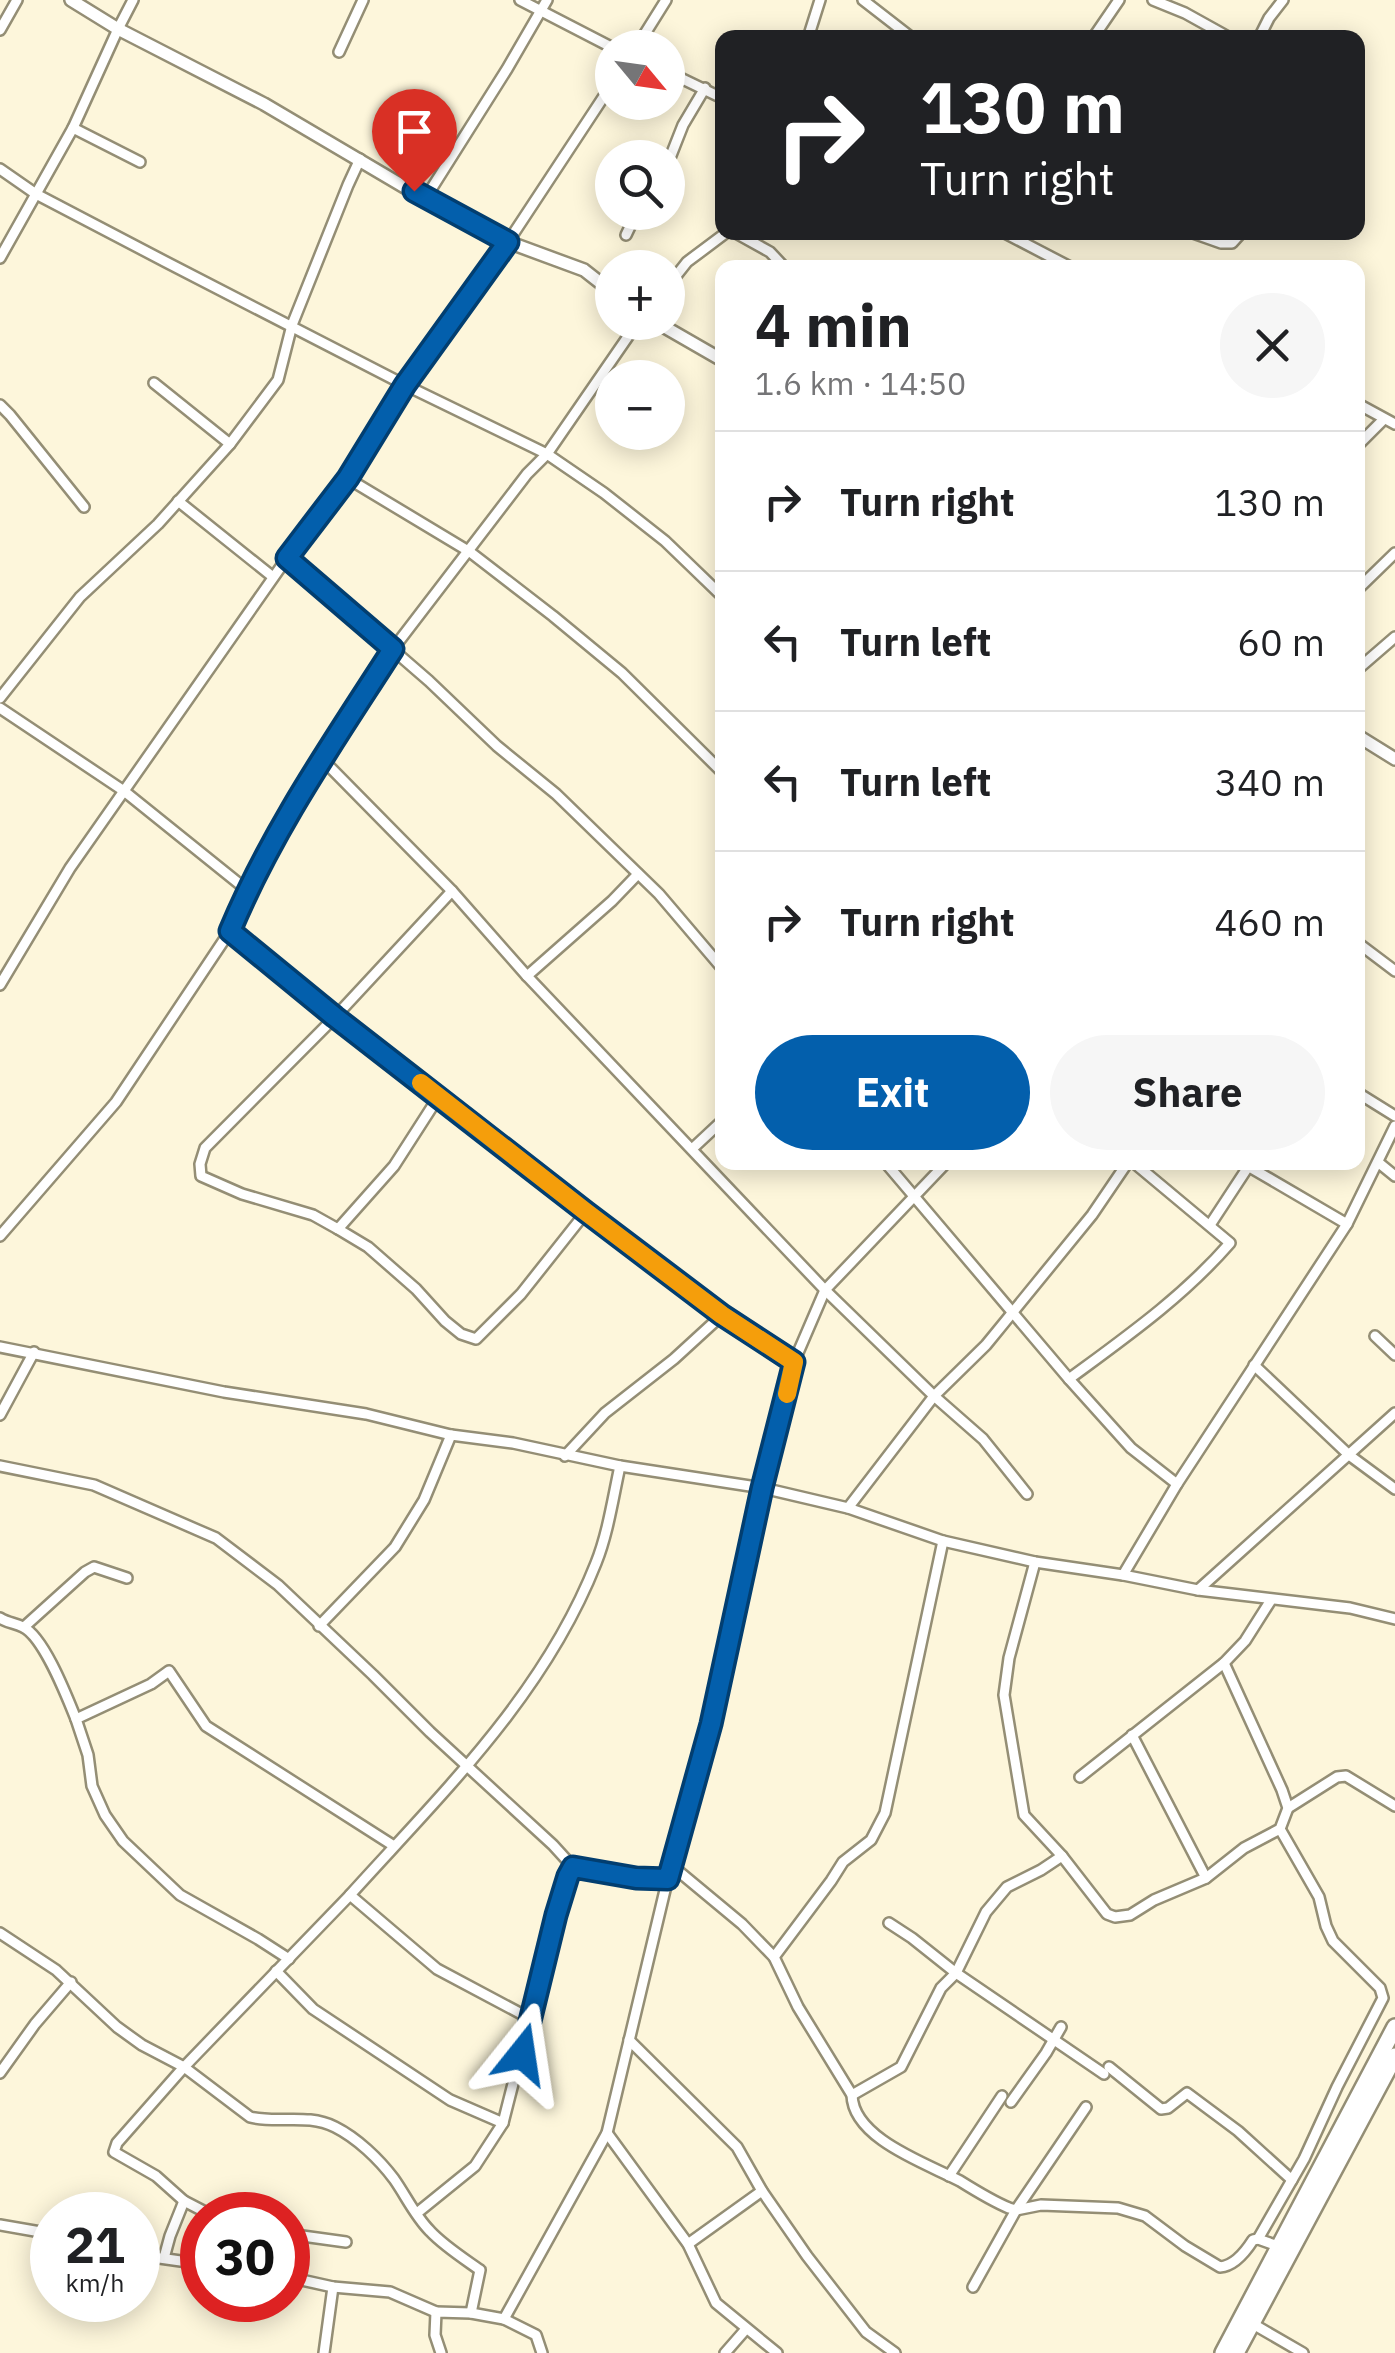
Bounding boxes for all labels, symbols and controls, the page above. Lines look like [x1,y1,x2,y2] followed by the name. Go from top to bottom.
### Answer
[595,30,685,120] north arrow
[595,30,685,450] map controls
[920,61,1125,152] text: 130 m
[755,70,885,200] icon: right
[372,89,457,192] pin
[387,104,442,159] icon: arrive
[595,140,685,230] button: search
[920,149,1115,207] text: Turn right
[595,250,685,340] button: +
[755,285,912,364] text: 4 min
[1220,293,1325,398] button: close
[595,360,685,450] button: −
[755,362,966,404] text: 1.6 km · 14:50
[755,474,810,529] icon: right
[840,477,1015,526] text: Turn right
[1214,477,1325,526] text: 130 m
[755,614,810,669] icon: left
[840,617,991,666] text: Turn left
[1237,617,1325,666] text: 60 m
[755,754,810,809] icon: left
[840,757,991,806] text: Turn left
[1214,757,1325,806] text: 340 m
[755,894,810,949] icon: right
[840,897,1015,946] text: Turn right
[1214,897,1325,946] text: 460 m
[755,1035,1030,1150] button: Exit
[1050,1035,1325,1150] button: Share
[470,2002,574,2106] position arrow
[180,2192,310,2322] speed limit sign: 30
[65,2212,125,2277] text: 21
[66,2266,124,2299] text: km/h

